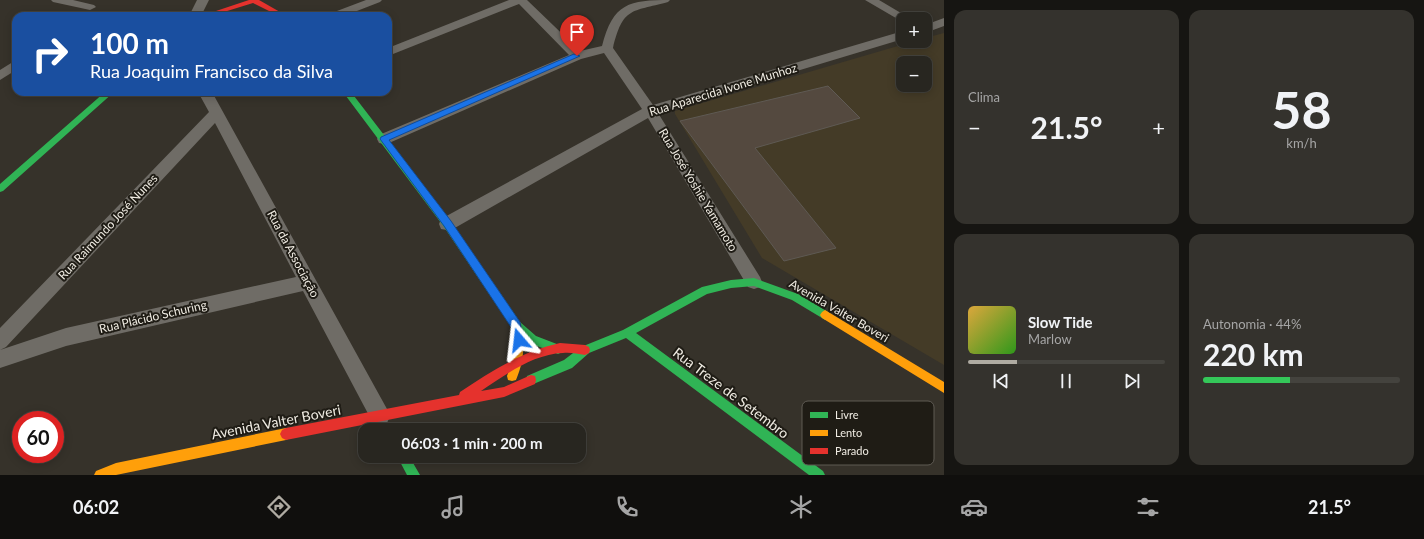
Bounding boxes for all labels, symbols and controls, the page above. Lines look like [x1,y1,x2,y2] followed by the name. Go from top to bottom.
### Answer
[896,12,932,92] map controls
[896,12,932,48] button: +
[560,15,594,56] pin
[566,21,588,43] icon: arrive
[90,26,169,60] text: 100 m
[24,28,76,80] icon: right
[896,56,932,92] button: −
[90,60,333,82] text: Rua Joaquim Francisco da Silva
[647,60,799,119] street label: Rua Aparecida Ivone Munhoz
[1271,78,1332,140] text: 58
[968,89,1000,105] text: Clima
[1031,109,1102,145] text: 21.5°
[968,114,981,141] text: −
[1152,114,1165,141] text: +
[656,126,741,254] street label: Rua José Yoshie Yamamoto
[1286,135,1317,151] text: km/h
[55,171,161,283] street label: Rua Raimundo José Nunes
[264,208,323,300] street label: Rua da Associação
[787,276,892,345] street label: Avenida Valter Boveri
[98,297,208,336] street label: Rua Plácido Schuring
[1028,313,1093,331] text: Slow Tide
[1203,316,1301,332] text: Autonomia · 44%
[498,319,540,361] position arrow
[1028,331,1072,347] text: Marlow
[1203,336,1304,372] text: 220 km
[670,343,793,442] street label: Rua Treze de Setembro
[990,370,1012,392] icon: previous
[1055,370,1077,392] icon: pause
[1121,370,1143,392] icon: next
[210,401,342,442] street label: Avenida Valter Boveri
[802,401,934,465] legend
[835,408,859,421] text: Livre
[12,411,64,463] speed limit sign: 60
[835,426,862,439] text: Lento
[402,434,542,452] text: 06:03 · 1 min · 200 m
[835,444,869,457] text: Parado
[265,493,293,521] icon: directions
[439,493,467,521] icon: music
[613,493,641,521] icon: phone
[787,493,815,521] icon: climate
[960,493,988,521] icon: car
[1134,493,1162,521] icon: filters
[73,496,119,518] text: 06:02
[1308,496,1351,518] text: 21.5°

